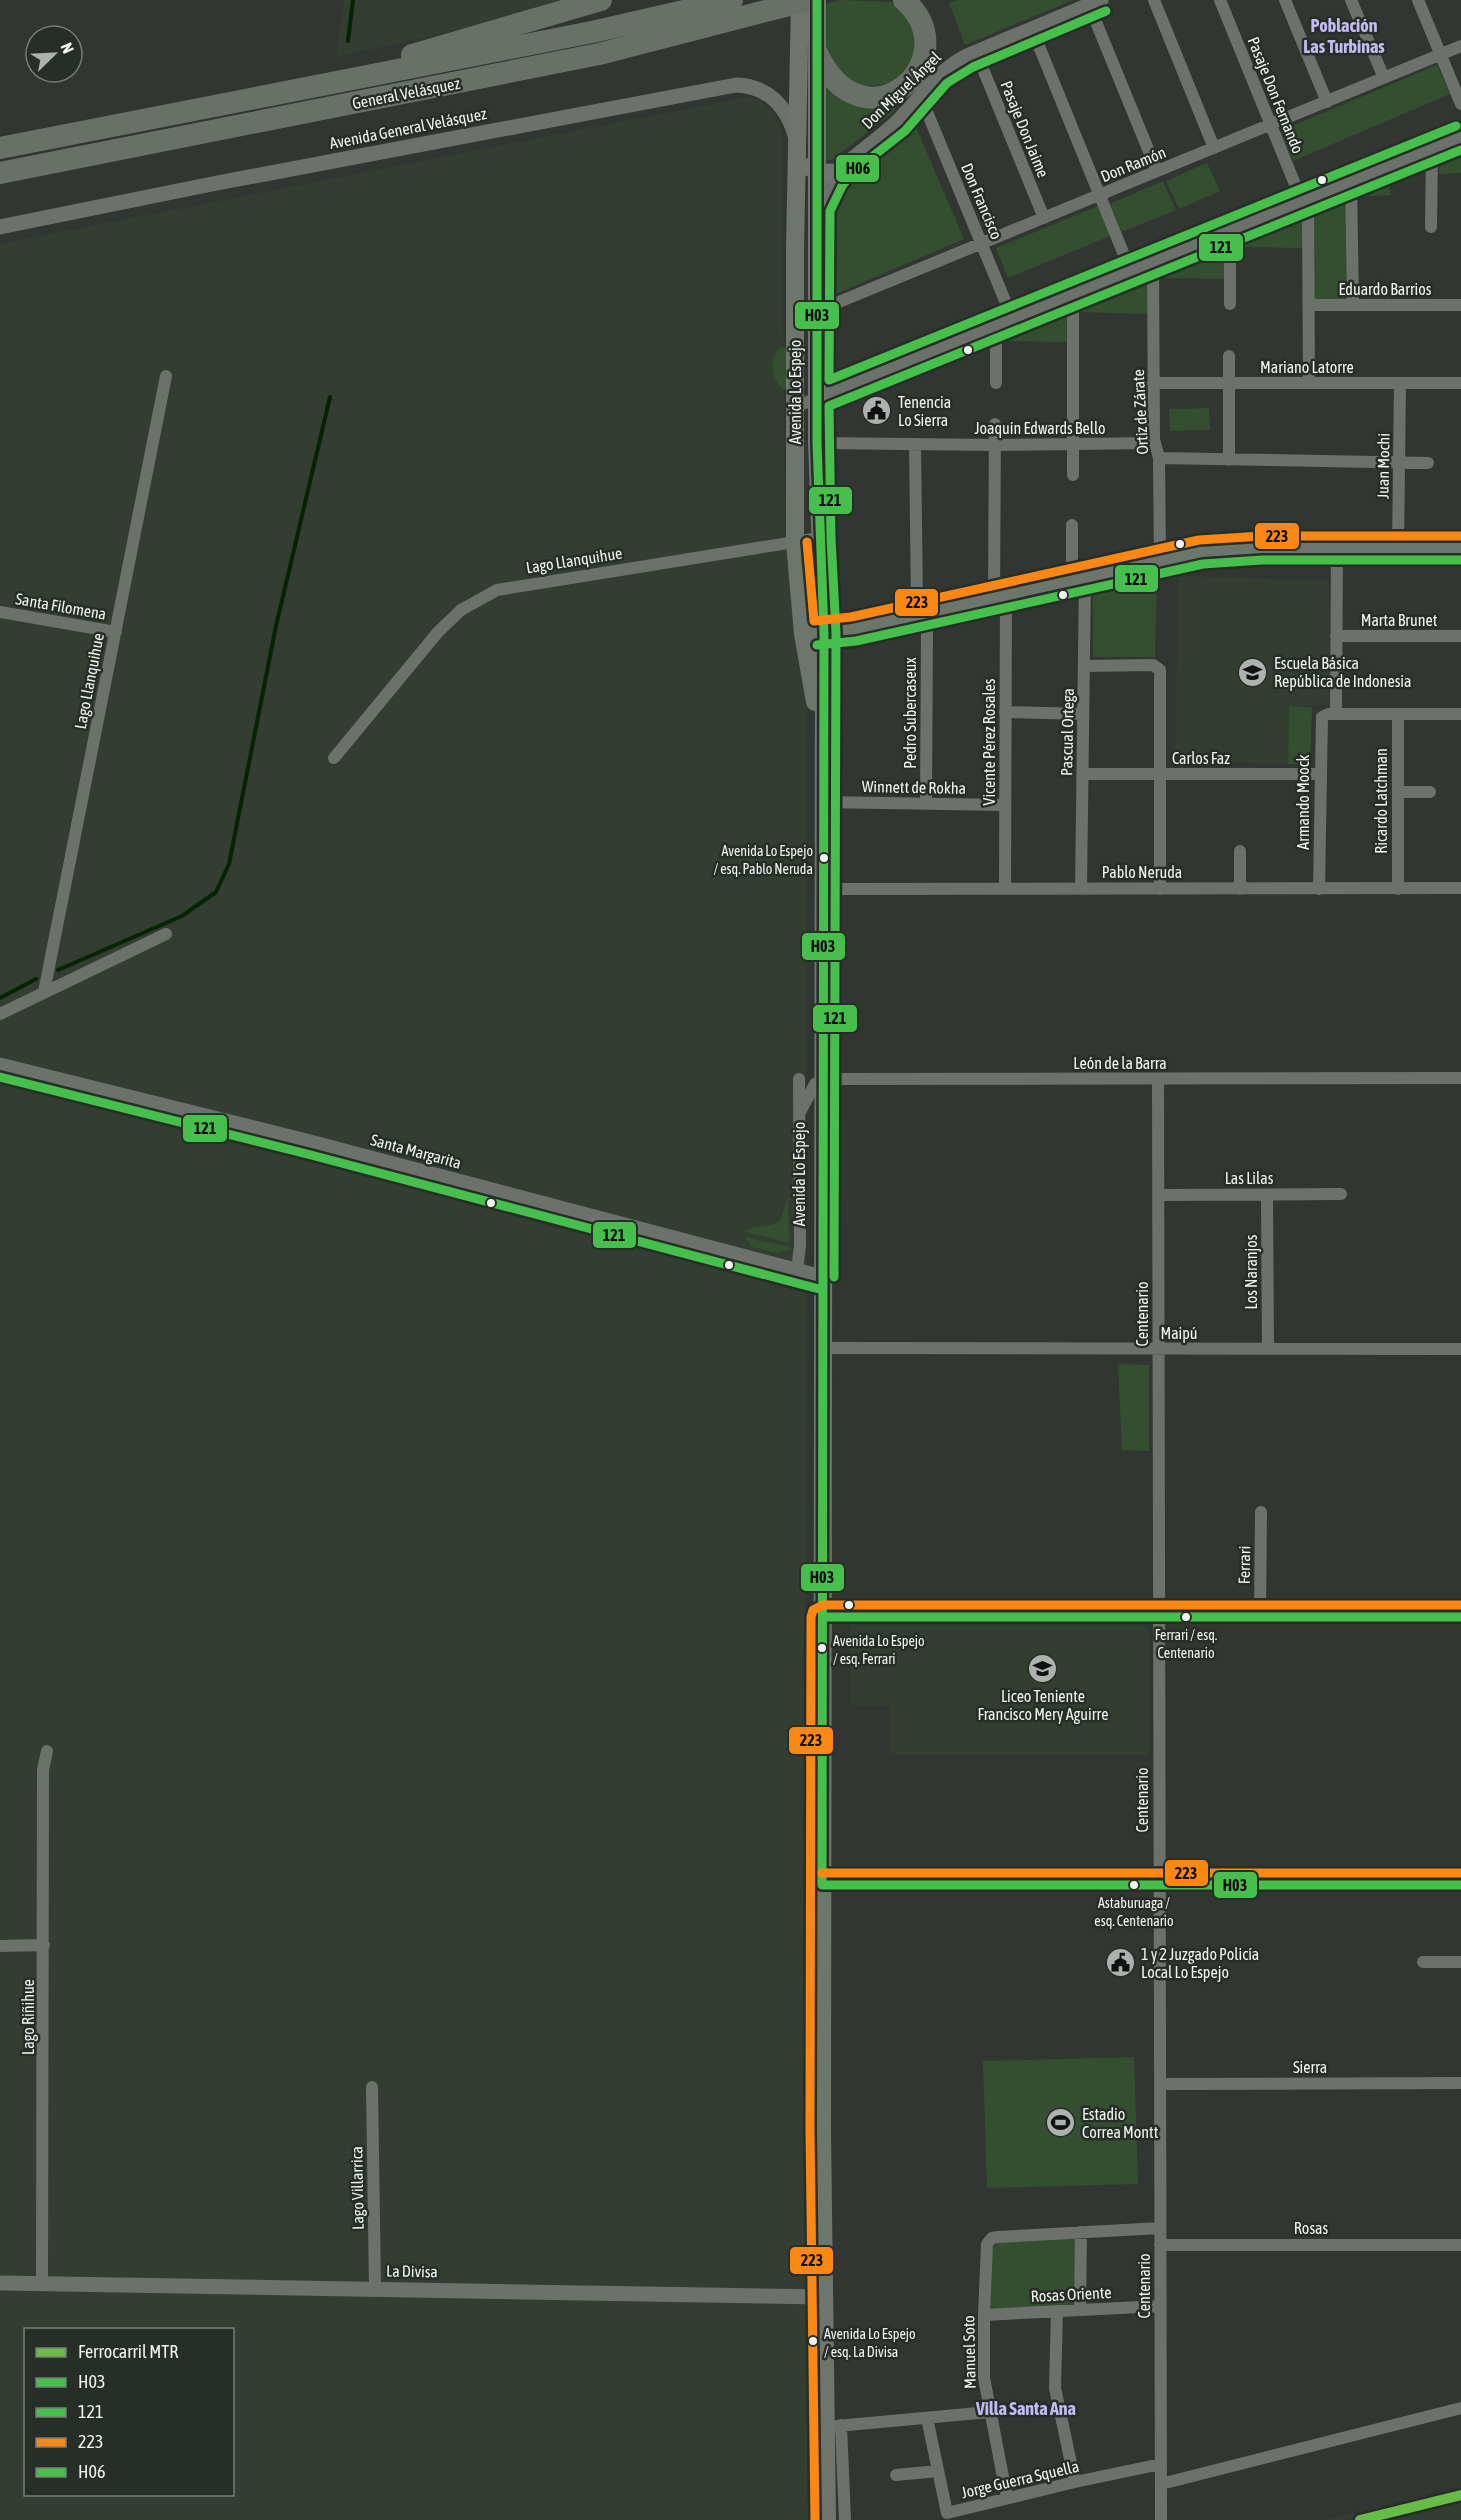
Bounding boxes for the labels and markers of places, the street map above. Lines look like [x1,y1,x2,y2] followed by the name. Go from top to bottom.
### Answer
[1316,174,1328,186] unlabelled marker
[962,344,974,356] unlabelled marker
[898,393,951,429] place label: Tenencia Lo Sierra
[861,395,893,427] public building icon: Tenencia Lo Sierra
[1174,538,1186,550] unlabelled marker
[1057,589,1069,601] unlabelled marker
[1274,654,1411,691] place label: Escuela Básica República de Indonesia
[1237,656,1269,688] school or university icon: Escuela Básica República de Indonesia
[714,843,813,877] place label: Avenida Lo Espejo / esq. Pablo Neruda
[818,852,830,864] marker: Avenida Lo Espejo / esq. Pablo Neruda
[485,1197,497,1209] unlabelled marker
[723,1259,735,1271] unlabelled marker
[843,1599,855,1611] unlabelled marker
[1180,1611,1192,1623] marker: Ferrari / esq. Centenario
[1155,1627,1217,1661] place label: Ferrari / esq. Centenario
[833,1633,925,1667] place label: Avenida Lo Espejo / esq. Ferrari
[816,1642,828,1654] marker: Avenida Lo Espejo / esq. Ferrari
[1027,1652,1059,1684] school or university icon: Liceo Teniente Francisco Mery Aguirre
[978,1687,1108,1724] place label: Liceo Teniente Francisco Mery Aguirre
[1128,1879,1140,1891] marker: Astaburuaga / esq. Centenario
[1094,1895,1174,1929] place label: Astaburuaga / esq. Centenario
[1141,1945,1259,1982] place label: 1 y 2 Juzgado Policía Local Lo Espejo
[1104,1947,1136,1979] public building icon: 1 y 2 Juzgado Policía Local Lo Espejo
[1082,2105,1159,2141] place label: Estadio Correa Montt
[1045,2107,1077,2139] sports icon: Estadio Correa Montt
[824,2326,916,2360] place label: Avenida Lo Espejo / esq. La Divisa
[807,2335,819,2347] marker: Avenida Lo Espejo / esq. La Divisa

